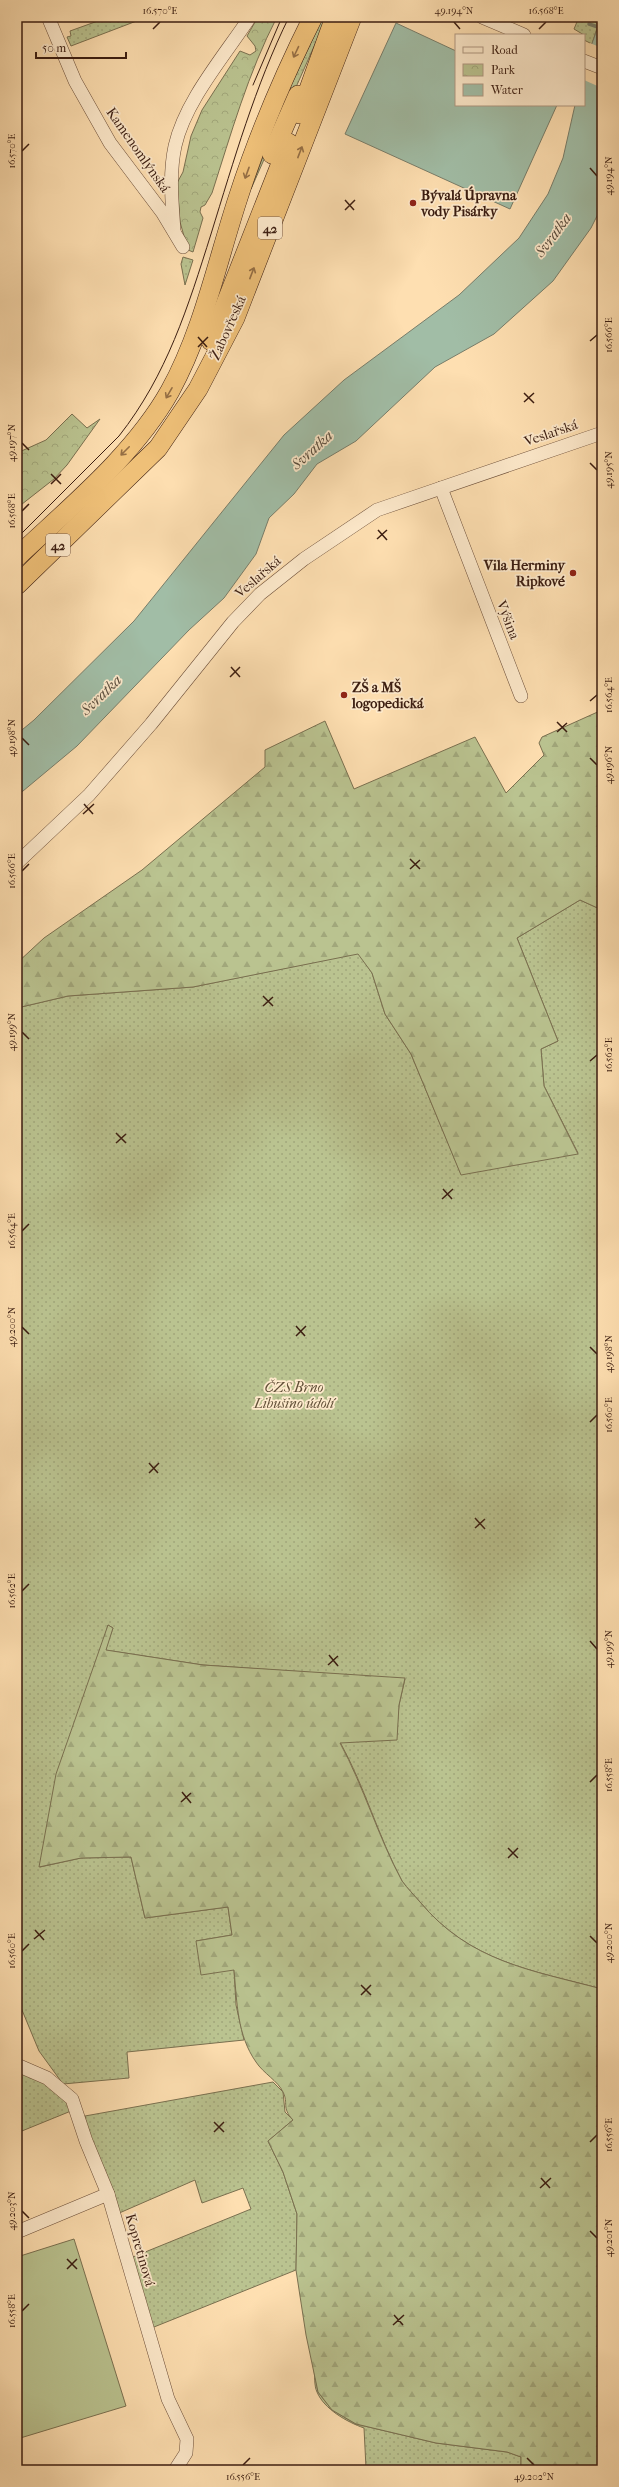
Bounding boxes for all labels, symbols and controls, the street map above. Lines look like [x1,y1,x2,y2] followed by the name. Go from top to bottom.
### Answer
[143,5,177,17] text: 16.570°E
[435,5,474,17] text: 49.194°N
[529,5,563,17] text: 16.568°E
[36,34,126,60] scale bar
[455,34,585,106] legend
[42,41,66,55] text: 50 m
[491,43,518,57] text: Road
[292,46,299,58] one-way arrow
[491,63,516,77] text: Park
[490,83,524,97] text: Water
[102,104,174,196] street label: Kamenomlýnská
[6,134,18,168] text: 16.570°E
[296,146,304,158] one-way arrow
[603,156,615,195] text: 49.194°N
[243,166,250,179] one-way arrow
[420,186,517,220] place label: Bývalá Úpravna vody Pisárky
[408,198,418,208] marker: Bývalá Úpravna vody Pisárky
[530,209,575,261] water label: Svratka
[258,217,282,239] road number: 42
[249,268,257,280] one-way arrow
[205,292,250,363] street label: Žabovřeská
[603,317,615,353] text: 16.566°E
[164,386,172,398] one-way arrow
[521,416,580,450] street label: Veslařská
[6,424,18,462] text: 49.197°N
[287,426,337,474] water label: Svratka
[120,446,130,456] one-way arrow
[603,451,615,489] text: 49.195°N
[6,494,18,528] text: 16.568°E
[46,534,70,556] road number: 42
[231,552,285,602] street label: Veslařská
[483,557,567,590] place label: Vila Herminy Ripkové
[568,568,578,578] marker: Vila Herminy Ripkové
[493,597,523,642] street label: Výšina
[76,671,125,720] water label: Svratka
[603,677,615,713] text: 16.564°E
[351,678,424,712] place label: ZŠ a MŠ logopedická
[339,690,349,700] marker: ZŠ a MŠ logopedická
[6,719,18,757] text: 49.198°N
[603,745,615,784] text: 49.196°N
[6,853,18,889] text: 16.566°E
[6,1012,18,1051] text: 49.199°N
[603,1037,615,1073] text: 16.562°E
[6,1213,18,1249] text: 16.564°E
[6,1306,18,1347] text: 49.200°N
[603,1335,615,1373] text: 49.198°N
[253,1379,337,1412] park label: ČZS Brno Libušino údolí
[603,1397,615,1433] text: 16.560°E
[6,1573,18,1609] text: 16.562°E
[603,1629,615,1668] text: 49.199°N
[603,1758,615,1792] text: 16.558°E
[603,1922,615,1963] text: 49.200°N
[6,1933,18,1969] text: 16.560°E
[603,2118,615,2152] text: 16.556°E
[6,2191,18,2231] text: 49.203°N
[122,2212,159,2289] street label: Kopretinová
[603,2218,615,2257] text: 49.201°N
[6,2294,18,2328] text: 16.558°E
[226,2471,260,2483] text: 16.556°E
[514,2471,554,2483] text: 49.202°N

